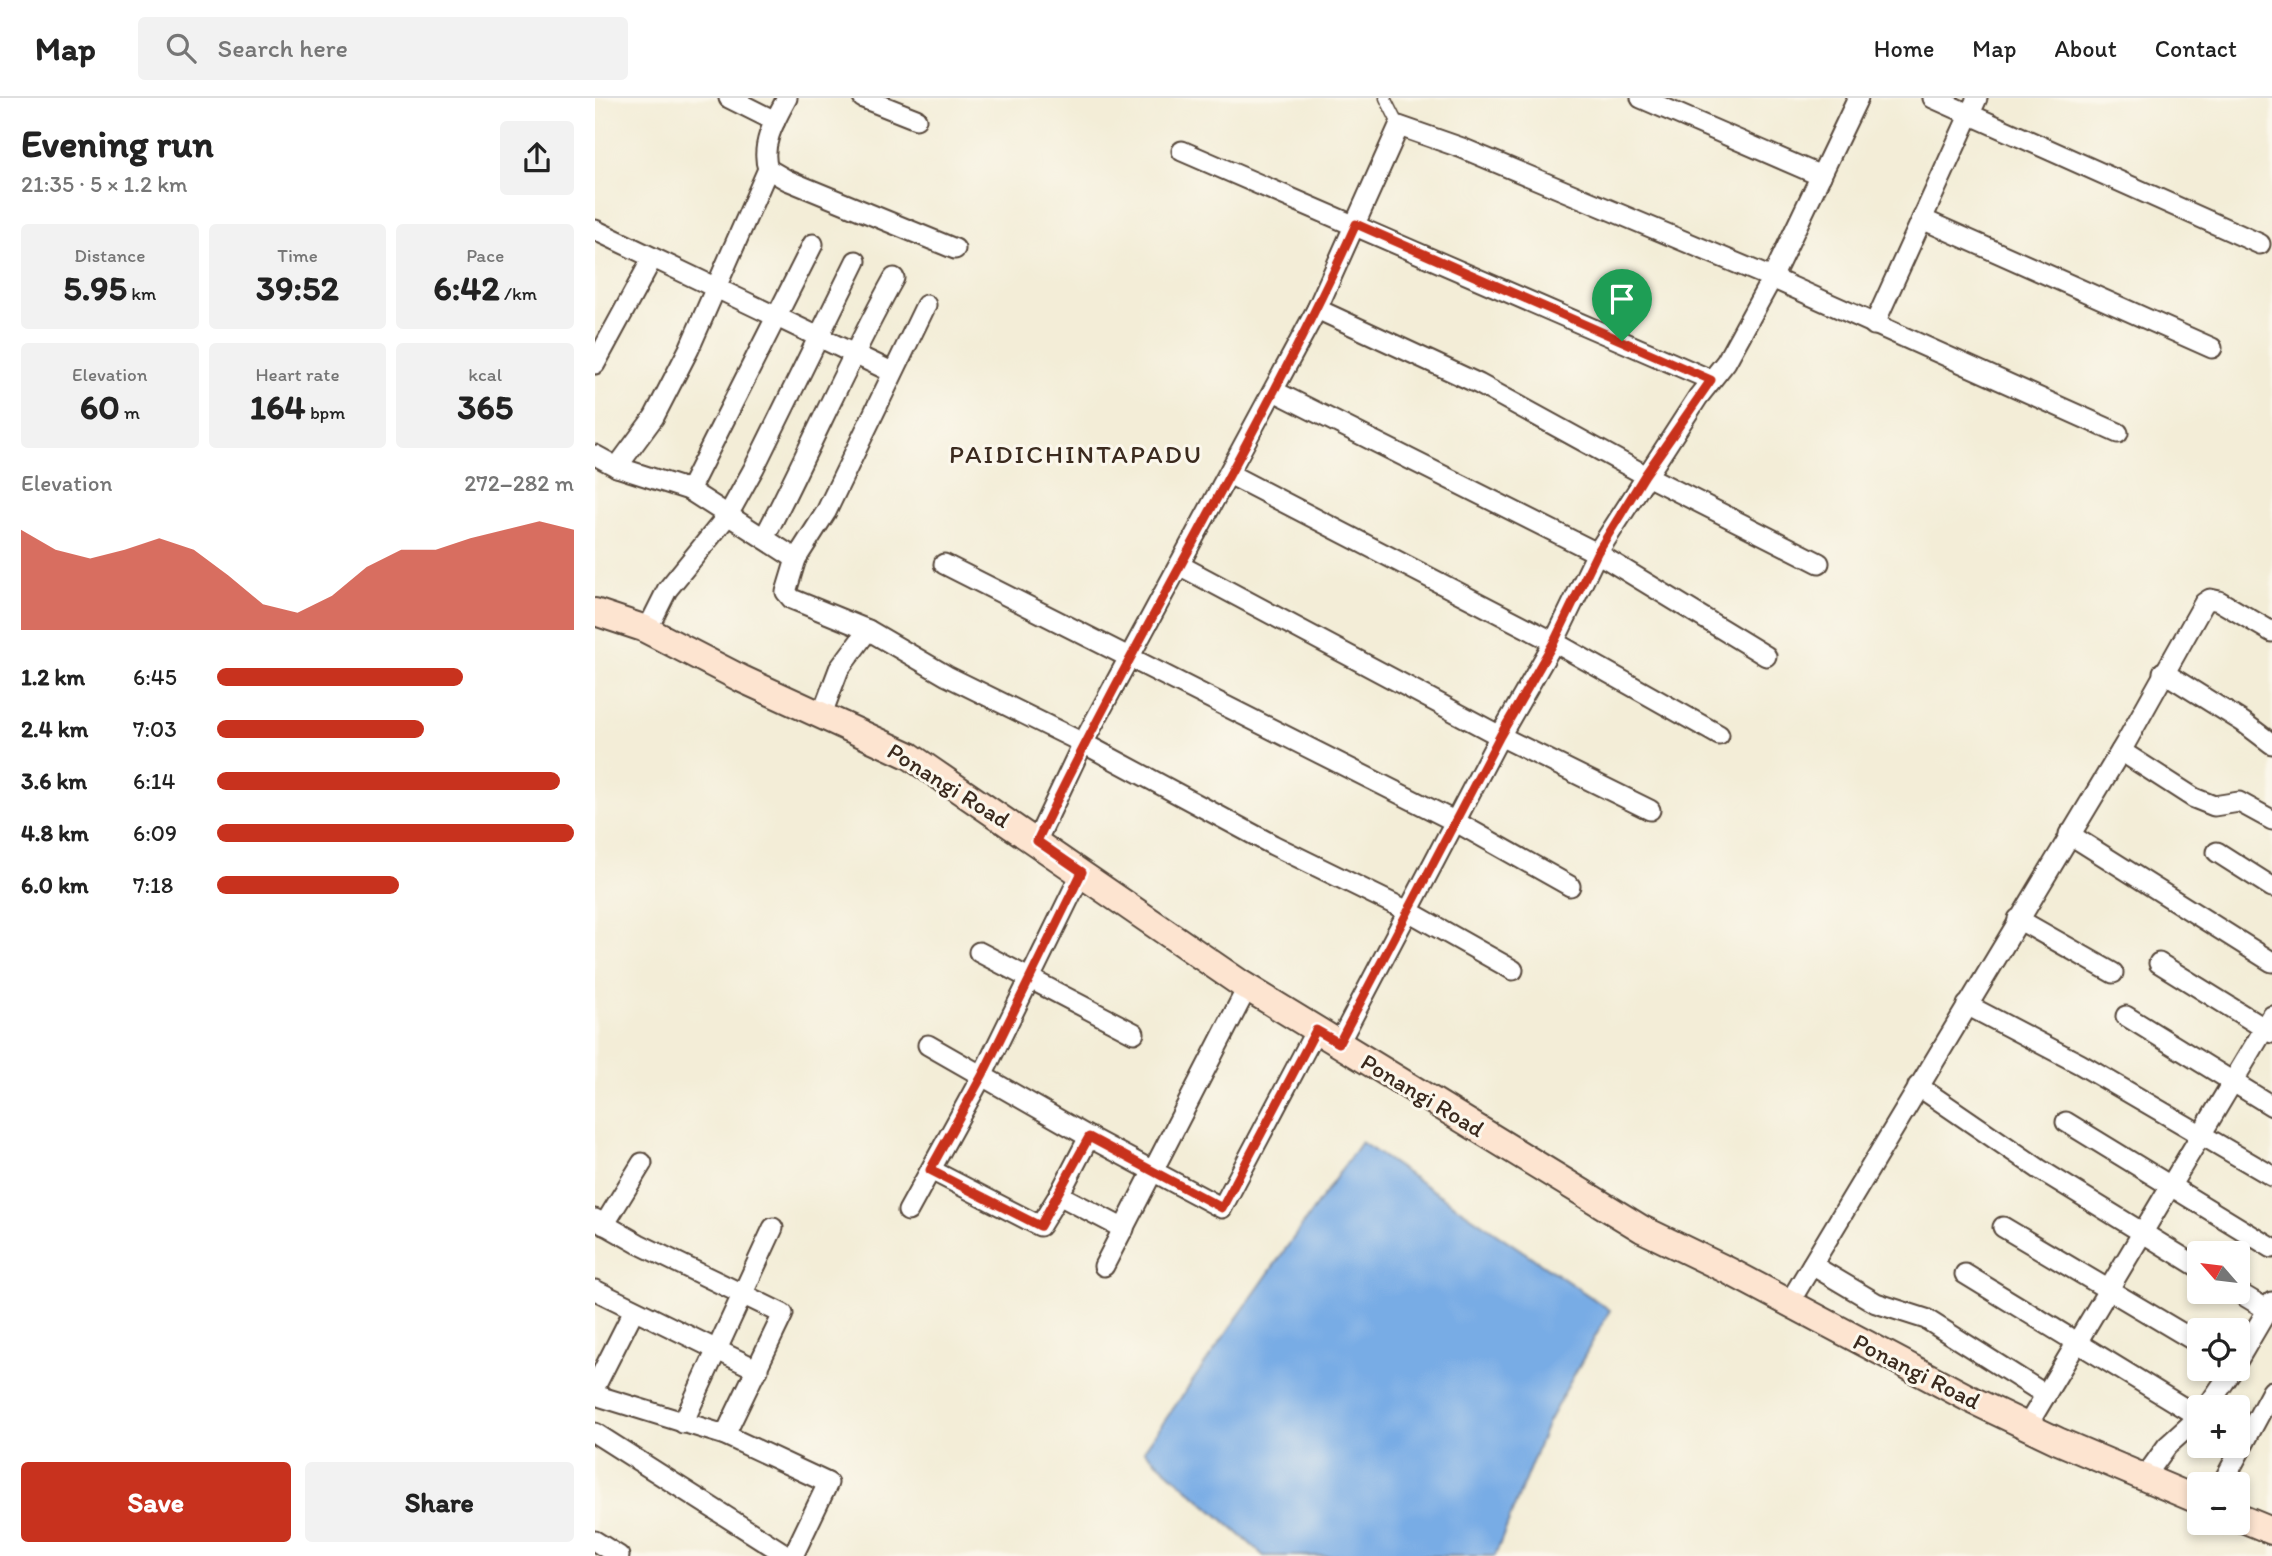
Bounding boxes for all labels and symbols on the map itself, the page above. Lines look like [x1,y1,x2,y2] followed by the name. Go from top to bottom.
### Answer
[1592,269,1652,341] pin
[949,438,1203,470] district label: PAIDICHINTAPADU
[882,736,1016,834] street label: Ponangi Road
[1356,1047,1490,1143] street label: Ponangi Road
[2187,1241,2251,1304] north arrow
[1849,1327,1985,1415] street label: Ponangi Road

